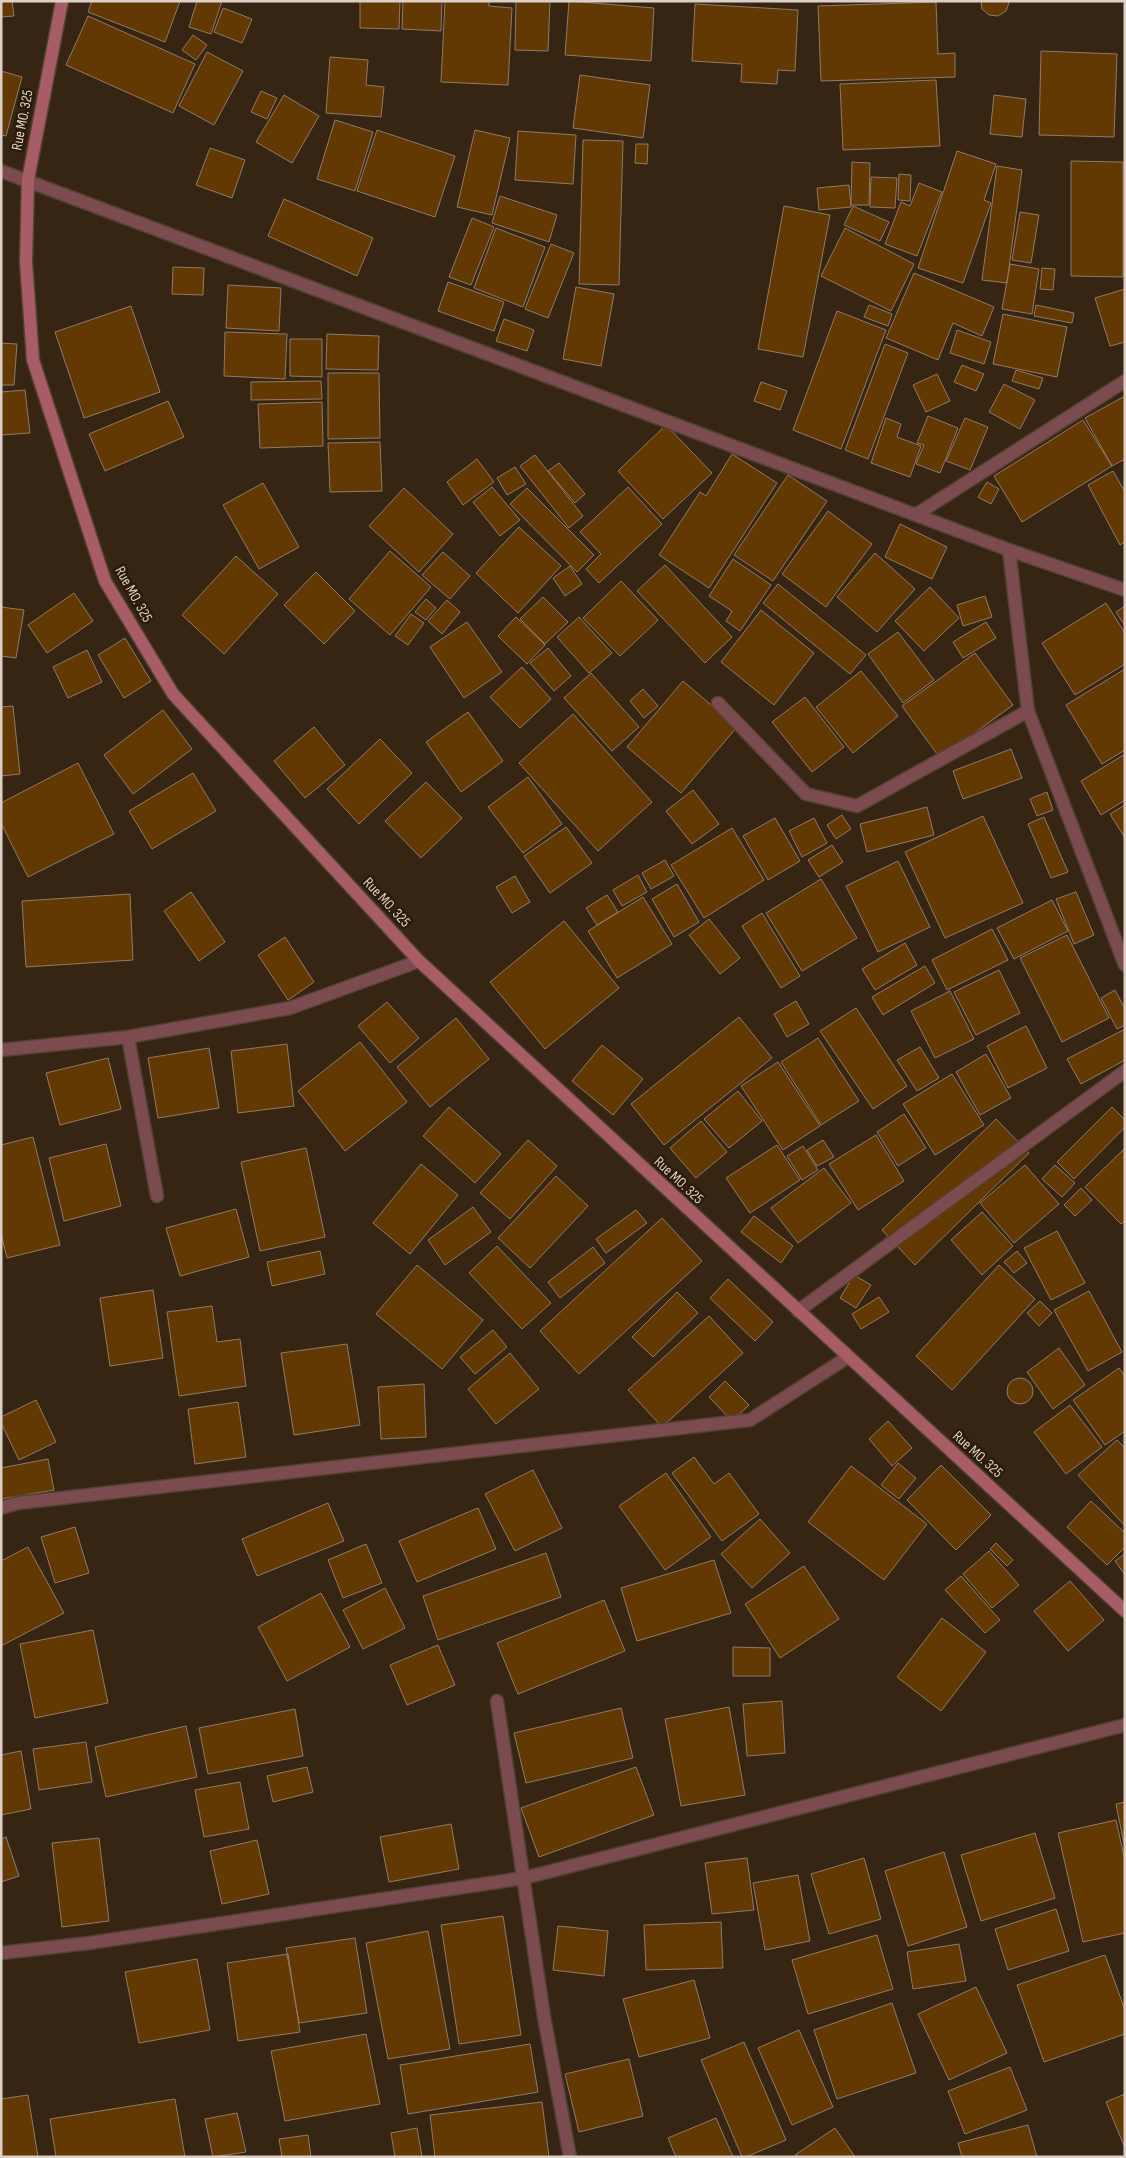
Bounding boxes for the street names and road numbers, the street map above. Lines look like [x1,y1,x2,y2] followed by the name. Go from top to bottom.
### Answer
[7,88,38,152] street label: Rue MO. 325
[110,563,157,626] street label: Rue MO. 325
[359,873,414,931] street label: Rue MO. 325
[650,1153,708,1208] street label: Rue MO. 325
[949,1427,1007,1482] street label: Rue MO. 325

